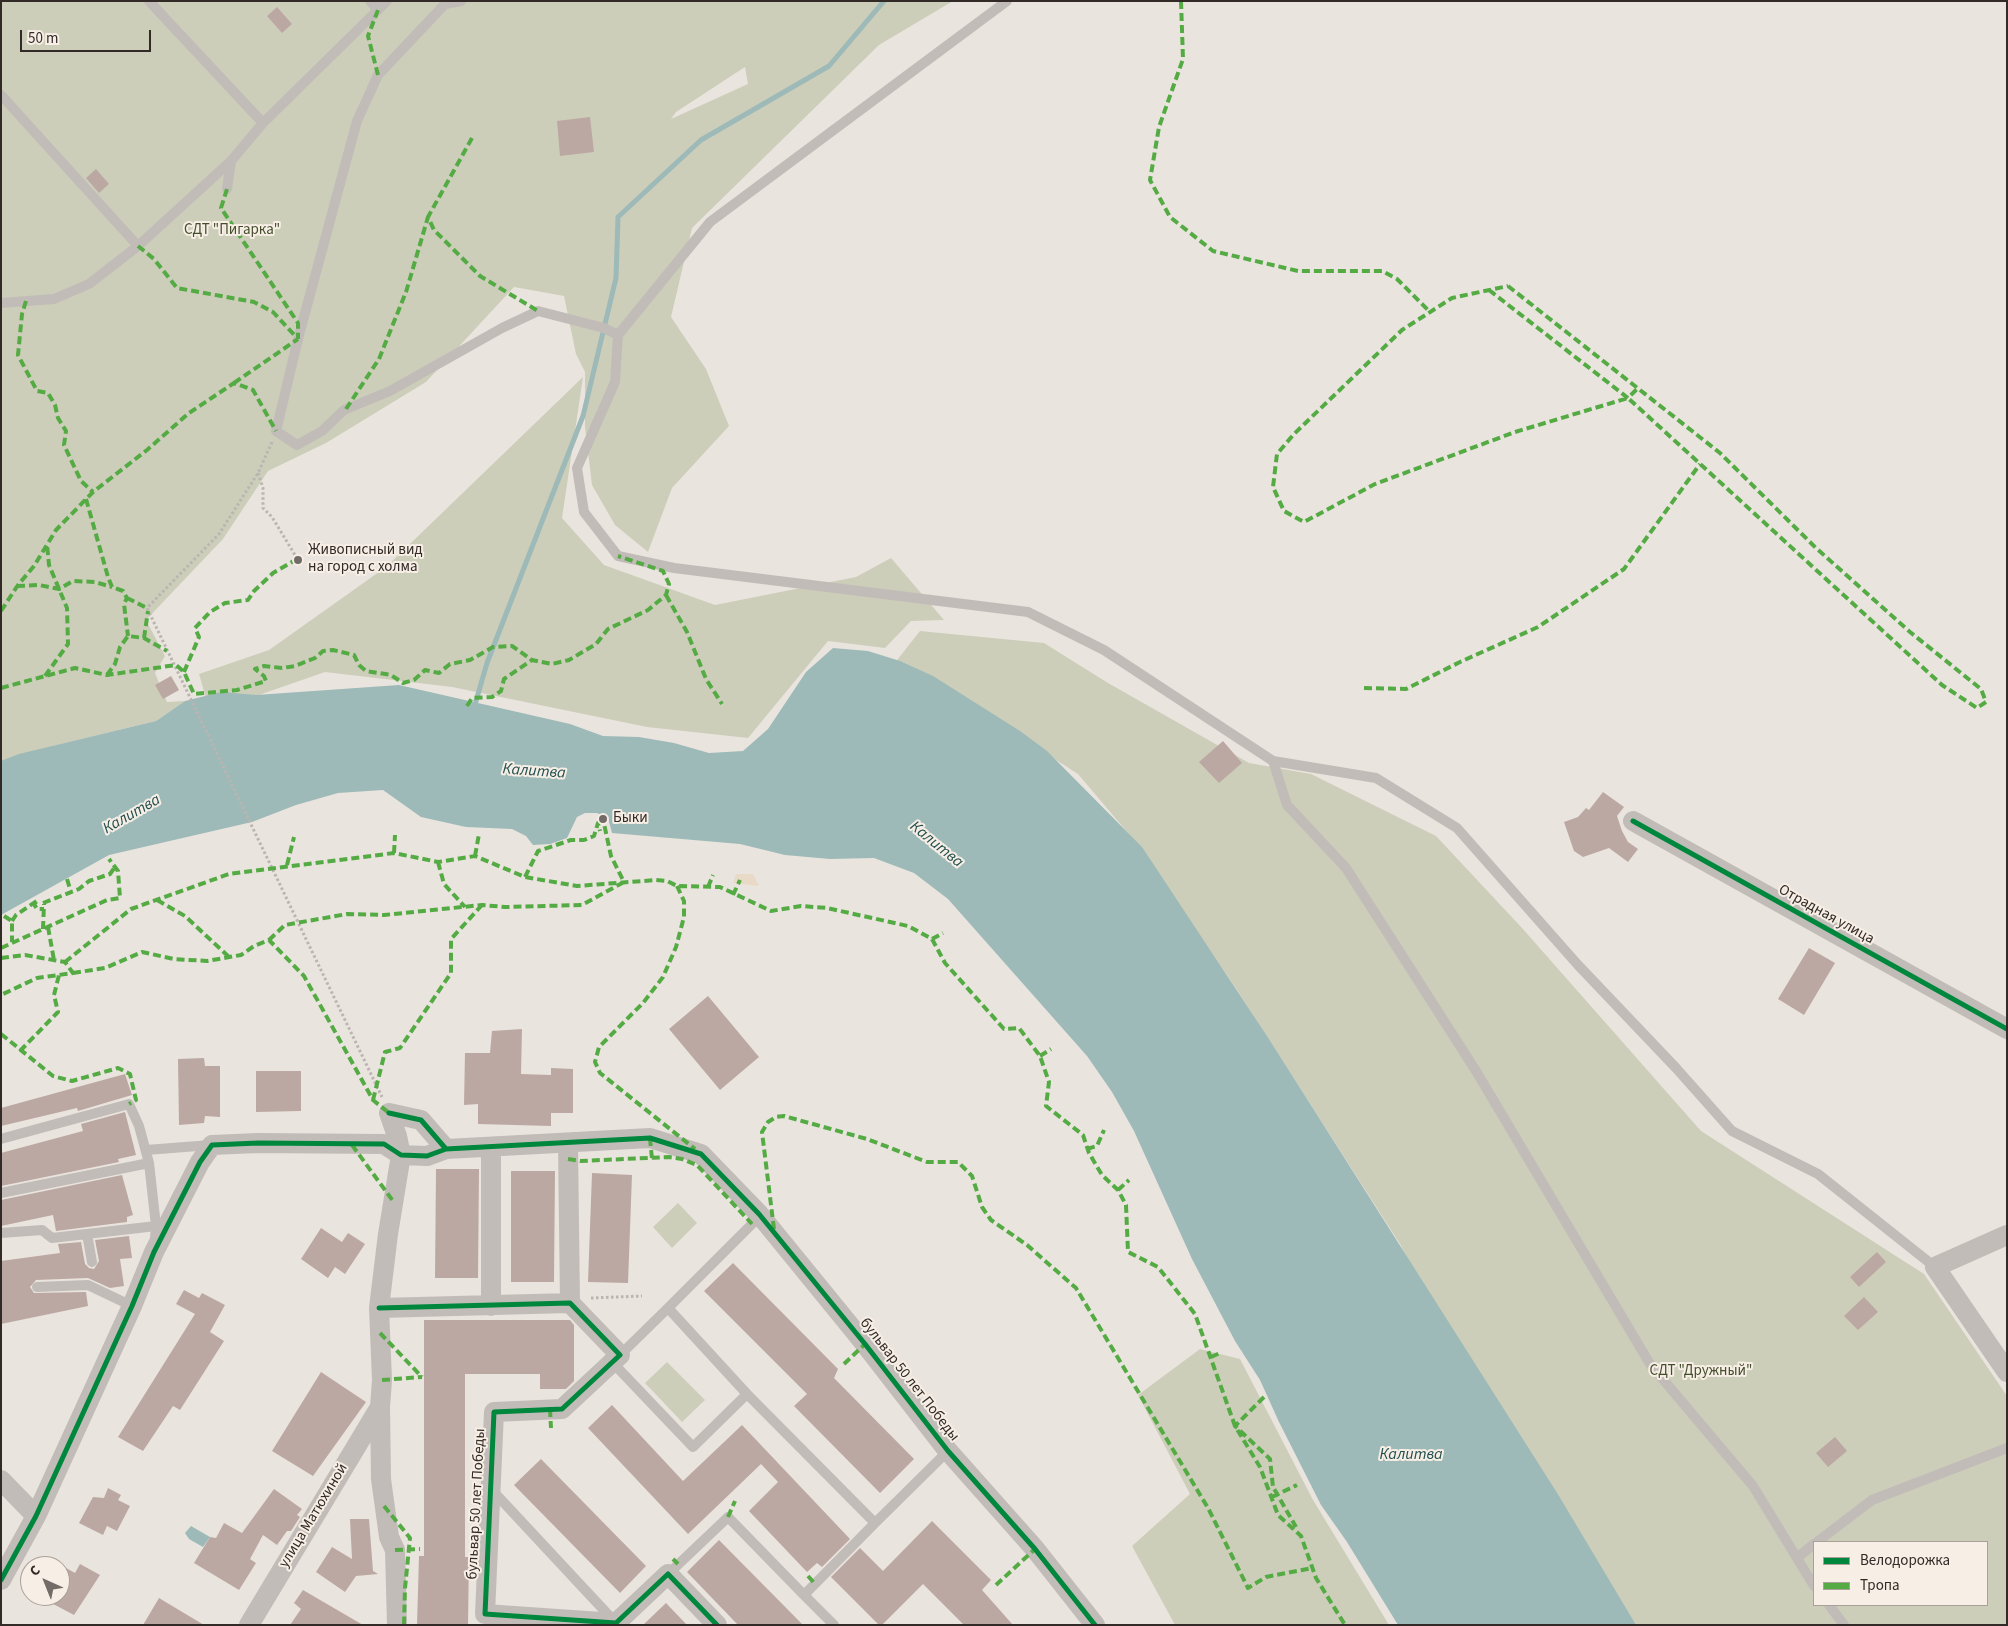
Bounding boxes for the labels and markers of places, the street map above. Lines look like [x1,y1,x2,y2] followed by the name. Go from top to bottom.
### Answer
[308,542,422,577] place label: Живописный вид на город с холма
[292,554,304,566] marker: Живописный вид на город с холма
[613,810,648,828] place label: Быки
[597,813,609,825] marker: Быки

